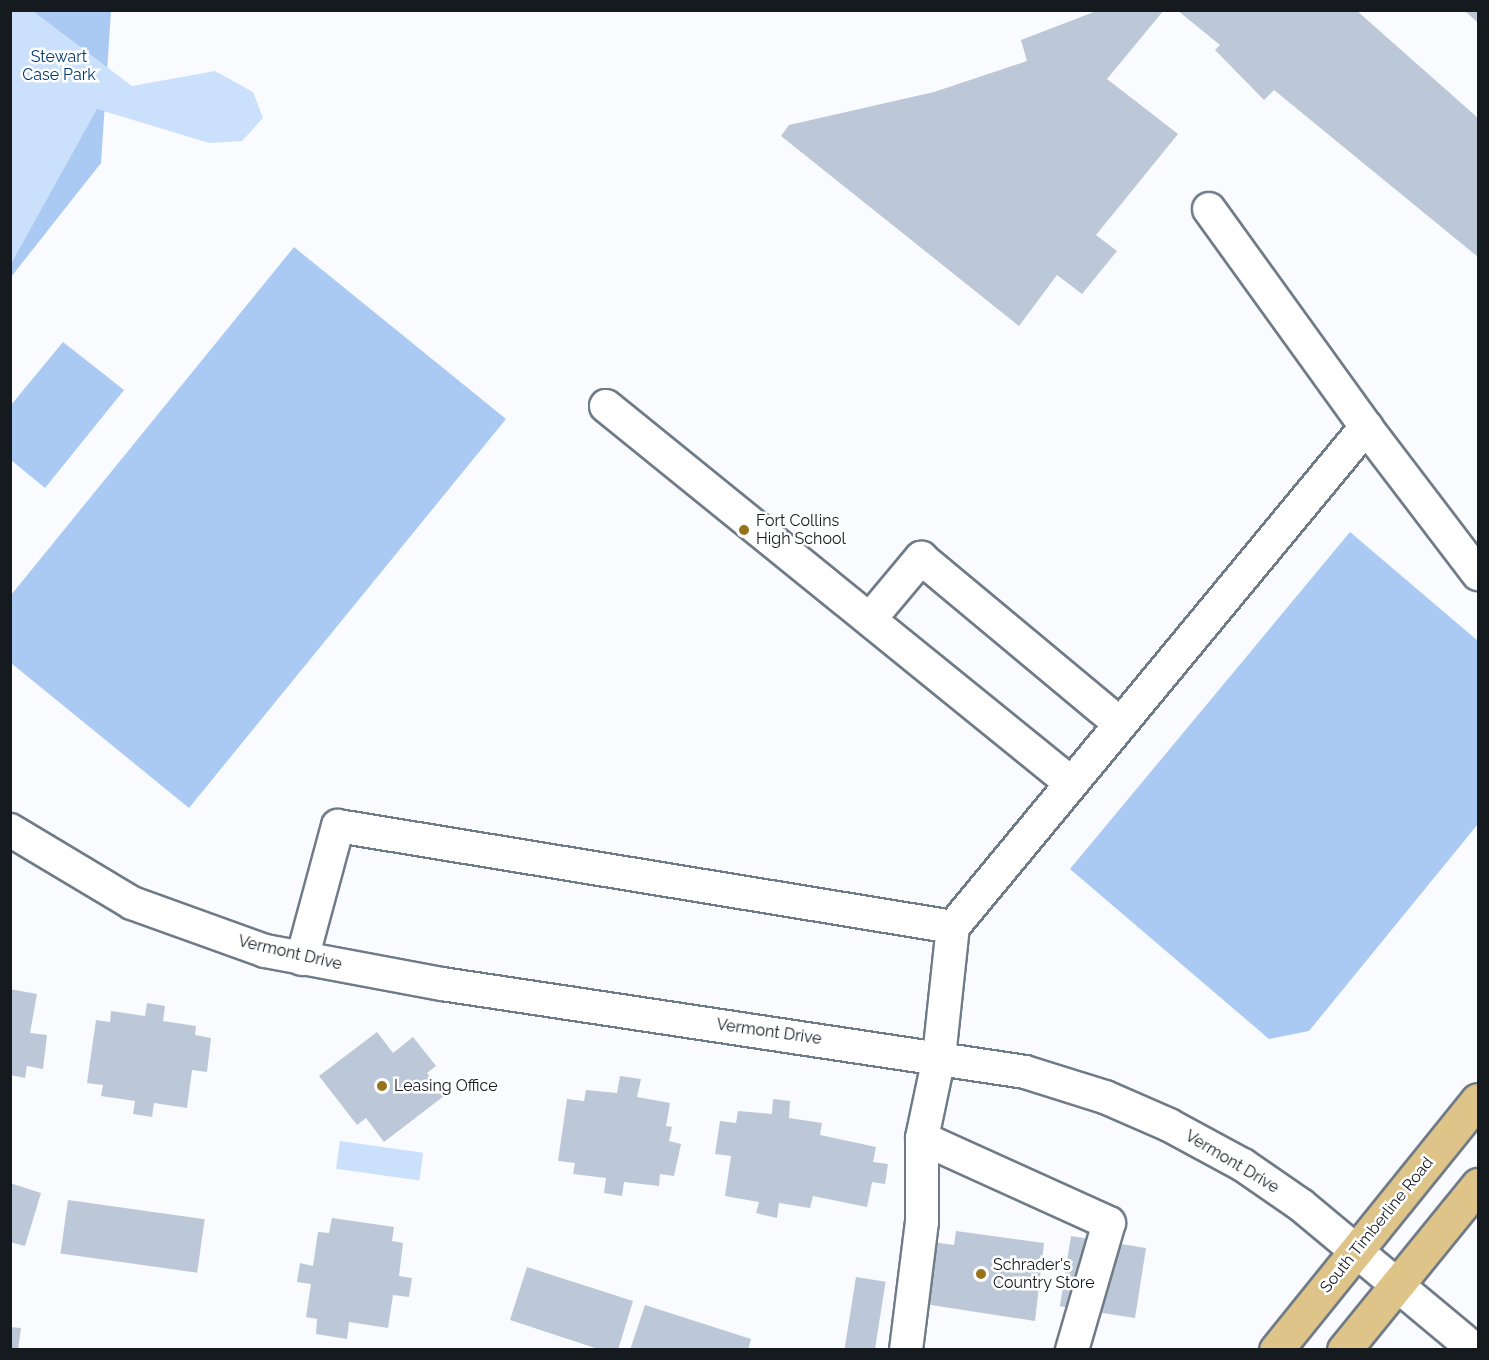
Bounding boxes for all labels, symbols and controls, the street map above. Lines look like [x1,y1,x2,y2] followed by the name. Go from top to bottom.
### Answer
[22,47,96,85] park label: Stewart Case Park
[756,511,846,549] place label: Fort Collins High School
[737,523,751,537] marker: Fort Collins High School
[236,932,344,974] street label: Vermont Drive
[715,1015,823,1049] street label: Vermont Drive
[394,1076,498,1096] place label: Leasing Office
[375,1079,389,1093] marker: Leasing Office
[1182,1127,1282,1197] street label: Vermont Drive
[1316,1153,1438,1297] street label: South Timberline Road
[993,1255,1095,1293] place label: Schrader's Country Store
[974,1267,988,1281] marker: Schrader's Country Store

